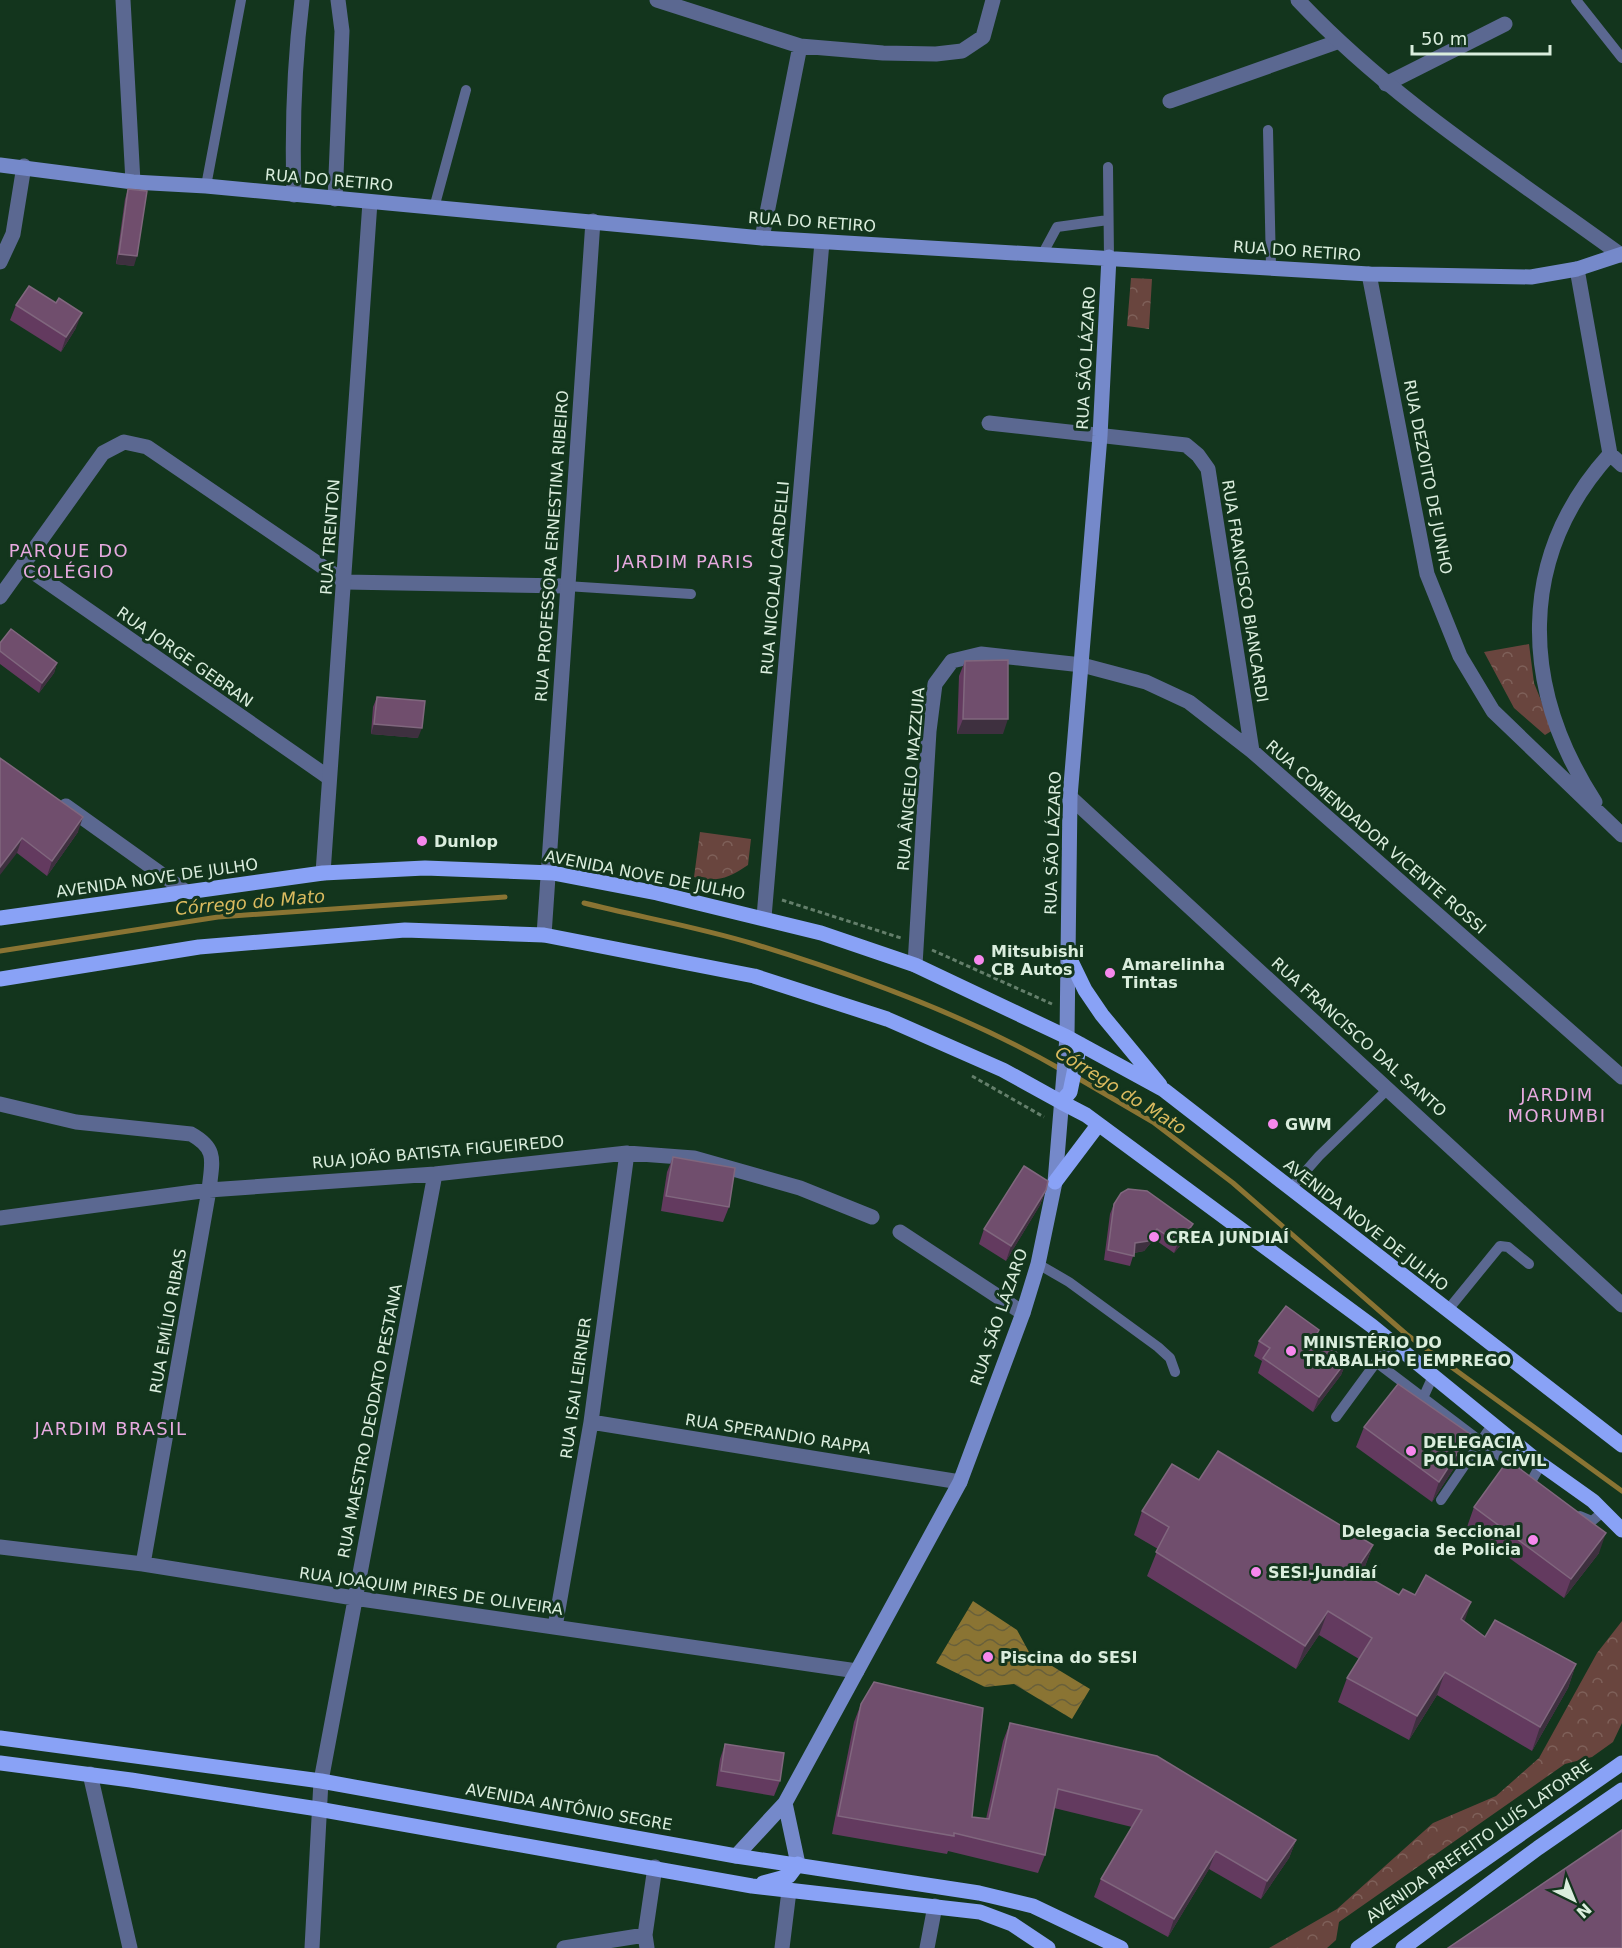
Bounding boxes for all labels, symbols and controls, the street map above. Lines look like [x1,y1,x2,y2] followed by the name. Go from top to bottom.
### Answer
[1412,18,1550,56] scale bar
[1421,28,1467,49] text: 50 m
[264,165,394,195] street label: RUA DO RETIRO
[747,208,877,236] street label: RUA DO RETIRO
[1232,237,1362,265] street label: RUA DO RETIRO
[1073,286,1099,430] street label: RUA SÃO LÁZARO
[1400,378,1456,576] street label: RUA DEZOITO DE JUNHO
[532,390,572,702] street label: RUA PROFESSORA ERNESTINA RIBEIRO
[316,478,344,596] street label: RUA TRENTON
[1218,478,1272,704] street label: RUA FRANCISCO BIANCARDI
[757,480,793,676] street label: RUA NICOLAU CARDELLI
[9,540,129,582] district label: PARQUE DO COLÉGIO
[614,551,755,572] district label: JARDIM PARIS
[113,603,257,711] street label: RUA JORGE GEBRAN
[894,686,929,872] street label: RUA ÂNGELO MAZZUIA
[1262,736,1490,938] street label: RUA COMENDADOR VICENTE ROSSI
[1041,771,1065,915] street label: RUA SÃO LÁZARO
[434,832,498,851] place label: Dunlop
[415,834,429,848] marker: Dunlop
[543,846,747,904] street label: AVENIDA NOVE DE JULHO
[55,854,259,902] street label: AVENIDA NOVE DE JULHO
[174,885,326,919] water label: Córrego do Mato
[991,942,1084,979] place label: Mitsubishi CB Autos
[972,953,986,967] marker: Mitsubishi CB Autos
[1268,953,1450,1121] street label: RUA FRANCISCO DAL SANTO
[1122,955,1225,992] place label: Amarelinha Tintas
[1103,966,1117,980] marker: Amarelinha Tintas
[1052,1041,1190,1139] water label: Córrego do Mato
[1507,1084,1607,1126] district label: JARDIM MORUMBI
[1285,1115,1332,1134] place label: GWM
[1266,1117,1280,1131] marker: GWM
[311,1132,565,1172] street label: RUA JOÃO BATISTA FIGUEIREDO
[1280,1155,1452,1295] street label: AVENIDA NOVE DE JULHO
[1166,1228,1289,1247] place label: CREA JUNDIAÍ
[1147,1230,1161,1244] marker: CREA JUNDIAÍ
[967,1246,1031,1388] street label: RUA SÃO LÁZARO
[146,1247,190,1395] street label: RUA EMÍLIO RIBAS
[334,1282,406,1560] street label: RUA MAESTRO DEODATO PESTANA
[557,1316,595,1460] street label: RUA ISAI LEIRNER
[1303,1333,1511,1370] place label: MINISTÉRIO DO TRABALHO E EMPREGO
[1284,1344,1298,1358] marker: MINISTÉRIO DO TRABALHO E EMPREGO
[684,1410,872,1458] street label: RUA SPERANDIO RAPPA
[34,1418,187,1439] district label: JARDIM BRASIL
[1423,1433,1546,1470] place label: DELEGACIA POLICIA CIVIL
[1404,1444,1418,1458] marker: DELEGACIA POLICIA CIVIL
[1341,1522,1521,1559] place label: Delegacia Seccional de Policia
[1526,1533,1540,1547] marker: Delegacia Seccional de Policia
[298,1563,564,1619] street label: RUA JOAQUIM PIRES DE OLIVEIRA
[1268,1563,1378,1582] place label: SESI-Jundiaí
[1249,1565,1263,1579] marker: SESI-Jundiaí
[1000,1648,1137,1667] place label: Piscina do SESI
[981,1650,995,1664] marker: Piscina do SESI
[1362,1755,1596,1927] street label: AVENIDA PREFEITO LUÍS LATORRE
[464,1779,674,1835] street label: AVENIDA ANTÔNIO SEGRE
[1544,1870,1604,1930] north arrow

